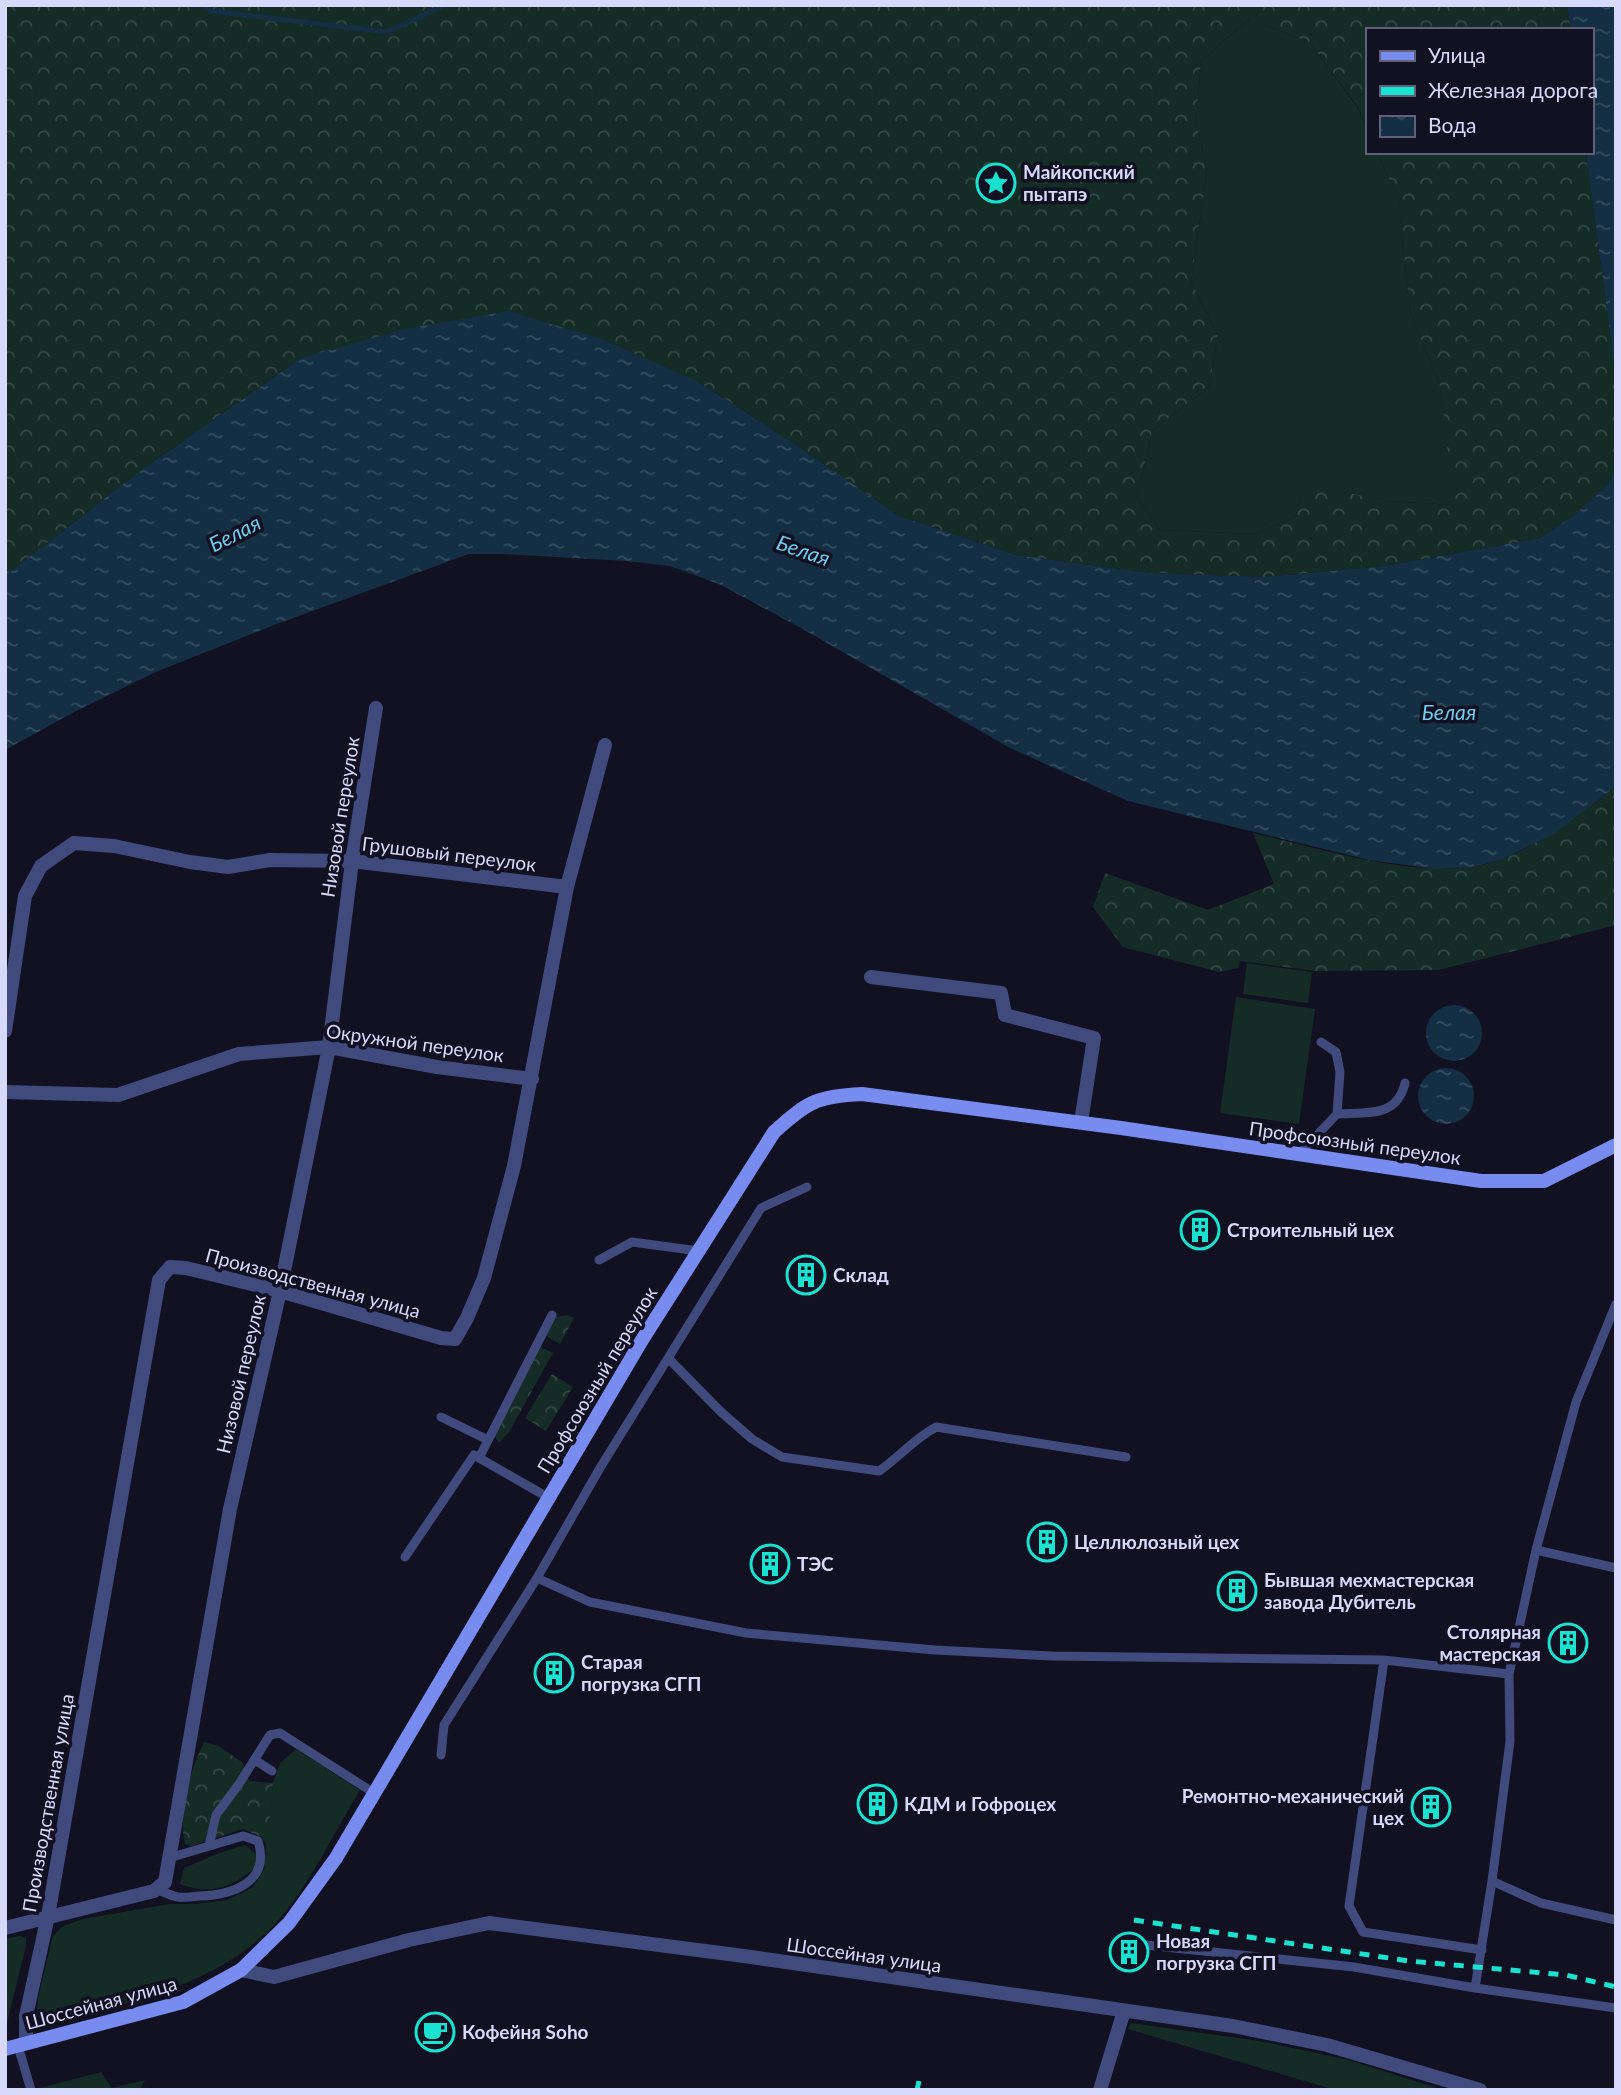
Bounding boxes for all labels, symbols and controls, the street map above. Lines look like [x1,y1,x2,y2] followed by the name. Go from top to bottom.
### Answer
[1366,28,1593,154] legend
[1428,42,1486,67] text: Улица
[1428,77,1598,102] text: Железная дорога
[1428,112,1476,137] text: Вода
[1023,160,1135,205] place label: Майкопский пытапэ
[975,162,1017,204] place icon: Майкопский пытапэ
[204,509,264,556] water label: Белая
[774,529,833,570] water label: Белая
[1422,699,1476,724] water label: Белая
[315,735,364,899] street label: Низовой переулок
[361,831,538,876] street label: Грушовый переулок
[325,1019,505,1066] street label: Окружной переулок
[1248,1116,1463,1169] street label: Профсоюзный переулок
[1179,1209,1221,1251] building icon: Строительный цех
[1227,1218,1394,1241] place label: Строительный цех
[203,1243,423,1322] street label: Производственная улица
[785,1254,827,1296] building icon: Склад
[833,1263,889,1286] place label: Склад
[532,1282,661,1477] street label: Профсоюзный переулок
[211,1292,270,1456] street label: Низовой переулок
[1026,1521,1068,1563] building icon: Целлюлозный цех
[1074,1530,1239,1553] place label: Целлюлозный цех
[749,1543,791,1585] building icon: ТЭС
[797,1552,834,1575] place label: ТЭС
[1264,1568,1474,1613] place label: Бывшая мехмастерская завода Дубитель
[1216,1570,1258,1612] building icon: Бывшая мехмастерская завода Дубитель
[1439,1620,1541,1665] place label: Столярная мастерская
[1547,1622,1589,1664] building icon: Столярная мастерская
[581,1650,701,1695] place label: Старая погрузка СГП
[533,1652,575,1694] building icon: Старая погрузка СГП
[17,1692,78,1914] street label: Производственная улица
[856,1783,898,1825] building icon: КДМ и Гофроцех
[1182,1784,1404,1829] place label: Ремонтно-механический цех
[1410,1786,1452,1828] building icon: Ремонтно-механический цех
[904,1792,1056,1815] place label: КДМ и Гофроцех
[1156,1929,1276,1974] place label: Новая погрузка СГП
[1108,1931,1150,1973] building icon: Новая погрузка СГП
[785,1932,943,1977] street label: Шоссейная улица
[23,1971,179,2034] street label: Шоссейная улица
[414,2011,456,2053] cafe icon: Кофейня Soho
[462,2020,589,2043] place label: Кофейня Soho

